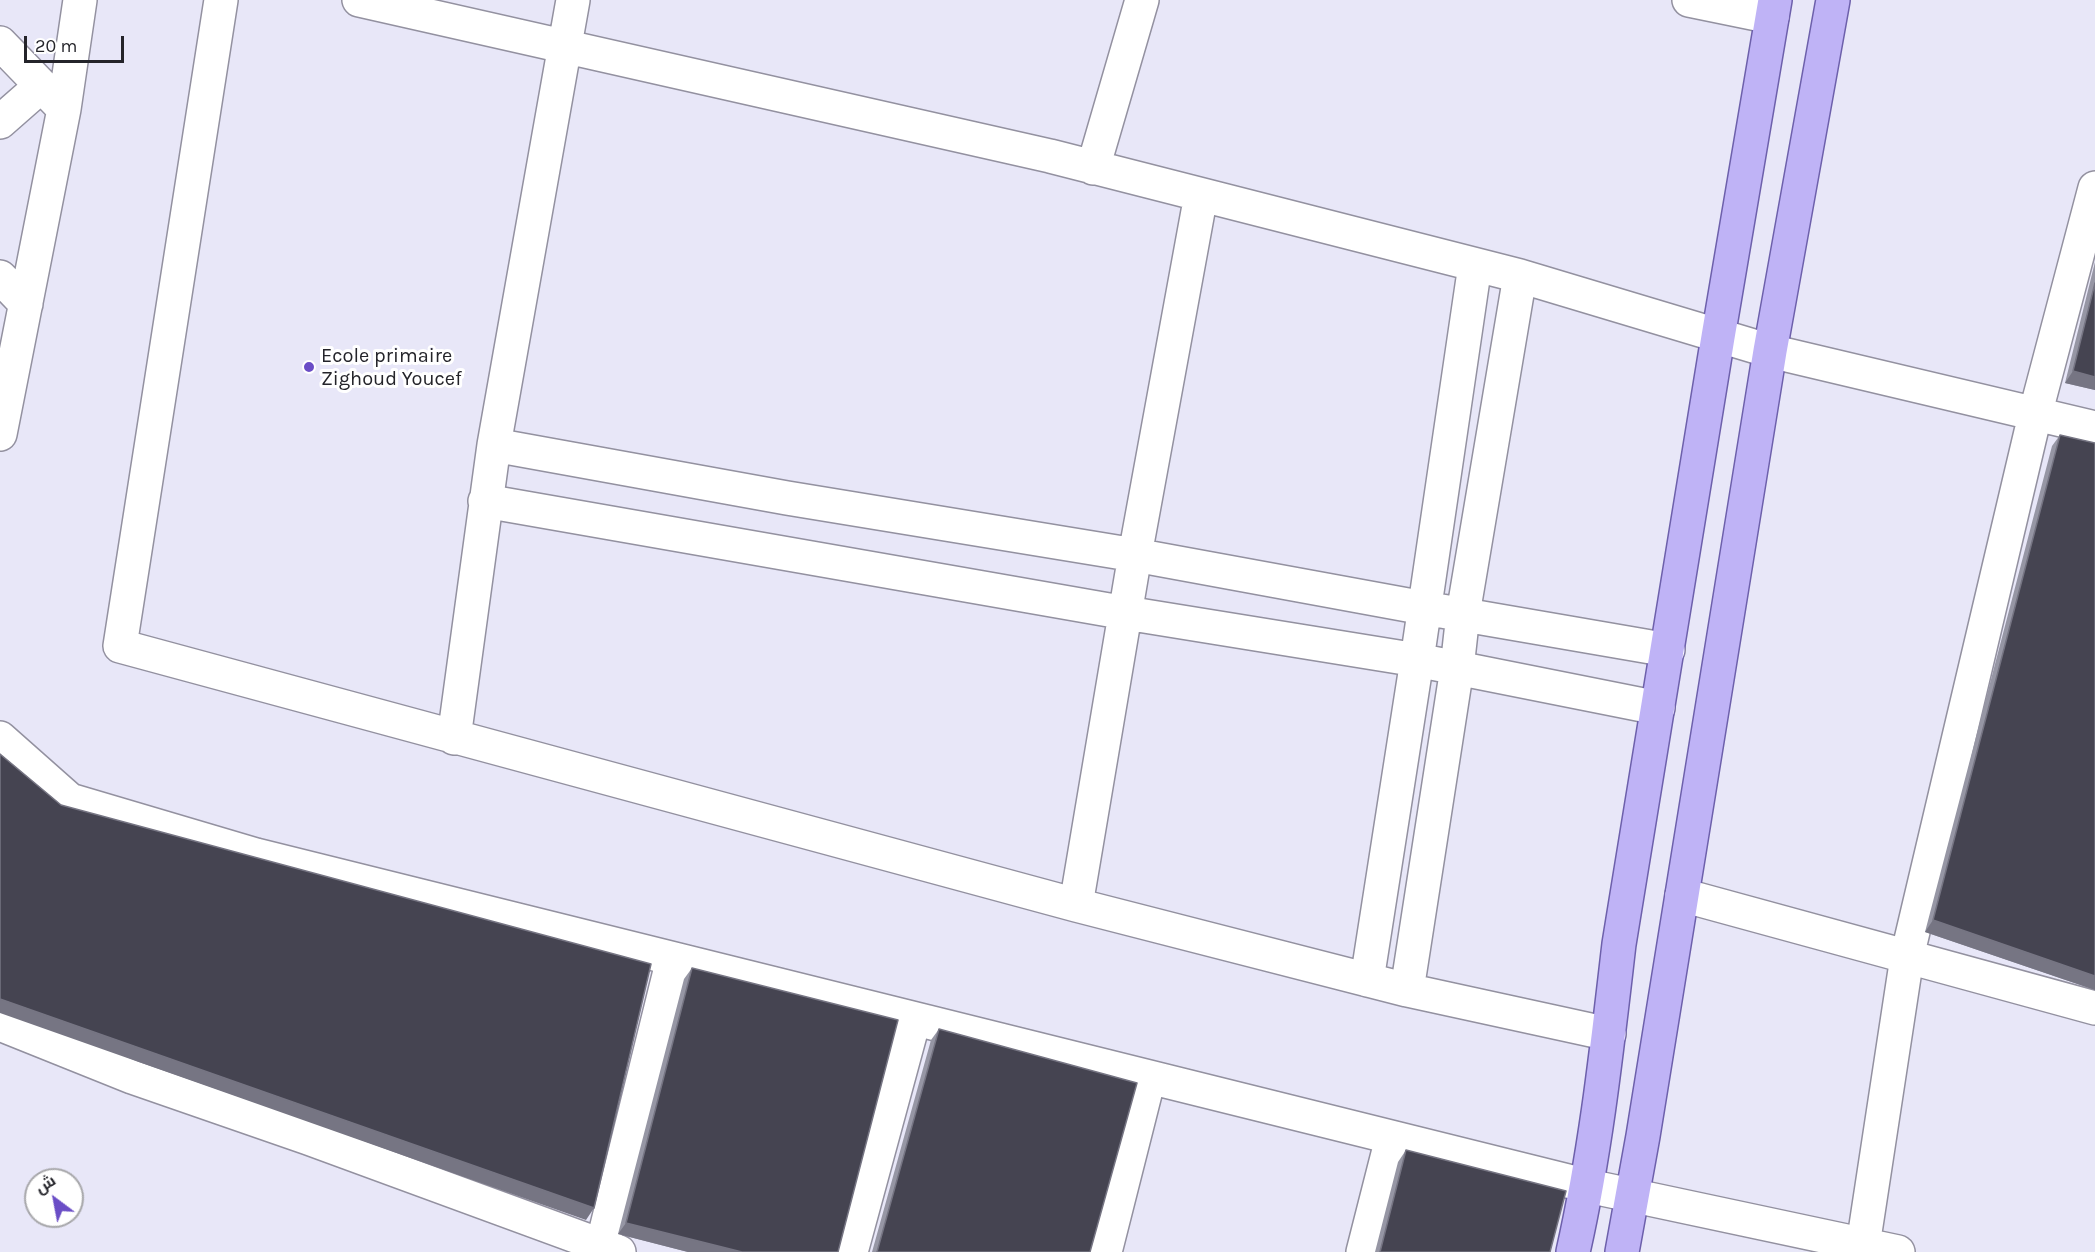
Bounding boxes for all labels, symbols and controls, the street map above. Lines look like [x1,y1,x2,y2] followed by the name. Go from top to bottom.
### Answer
[27,24,128,62] scale bar
[35,35,77,57] text: 20 m
[321,344,462,391] place label: Ecole primaire Zighoud Youcef
[302,360,316,374] marker: Ecole primaire Zighoud Youcef
[24,1168,84,1228] north arrow
[32,1171,59,1198] text: ش

